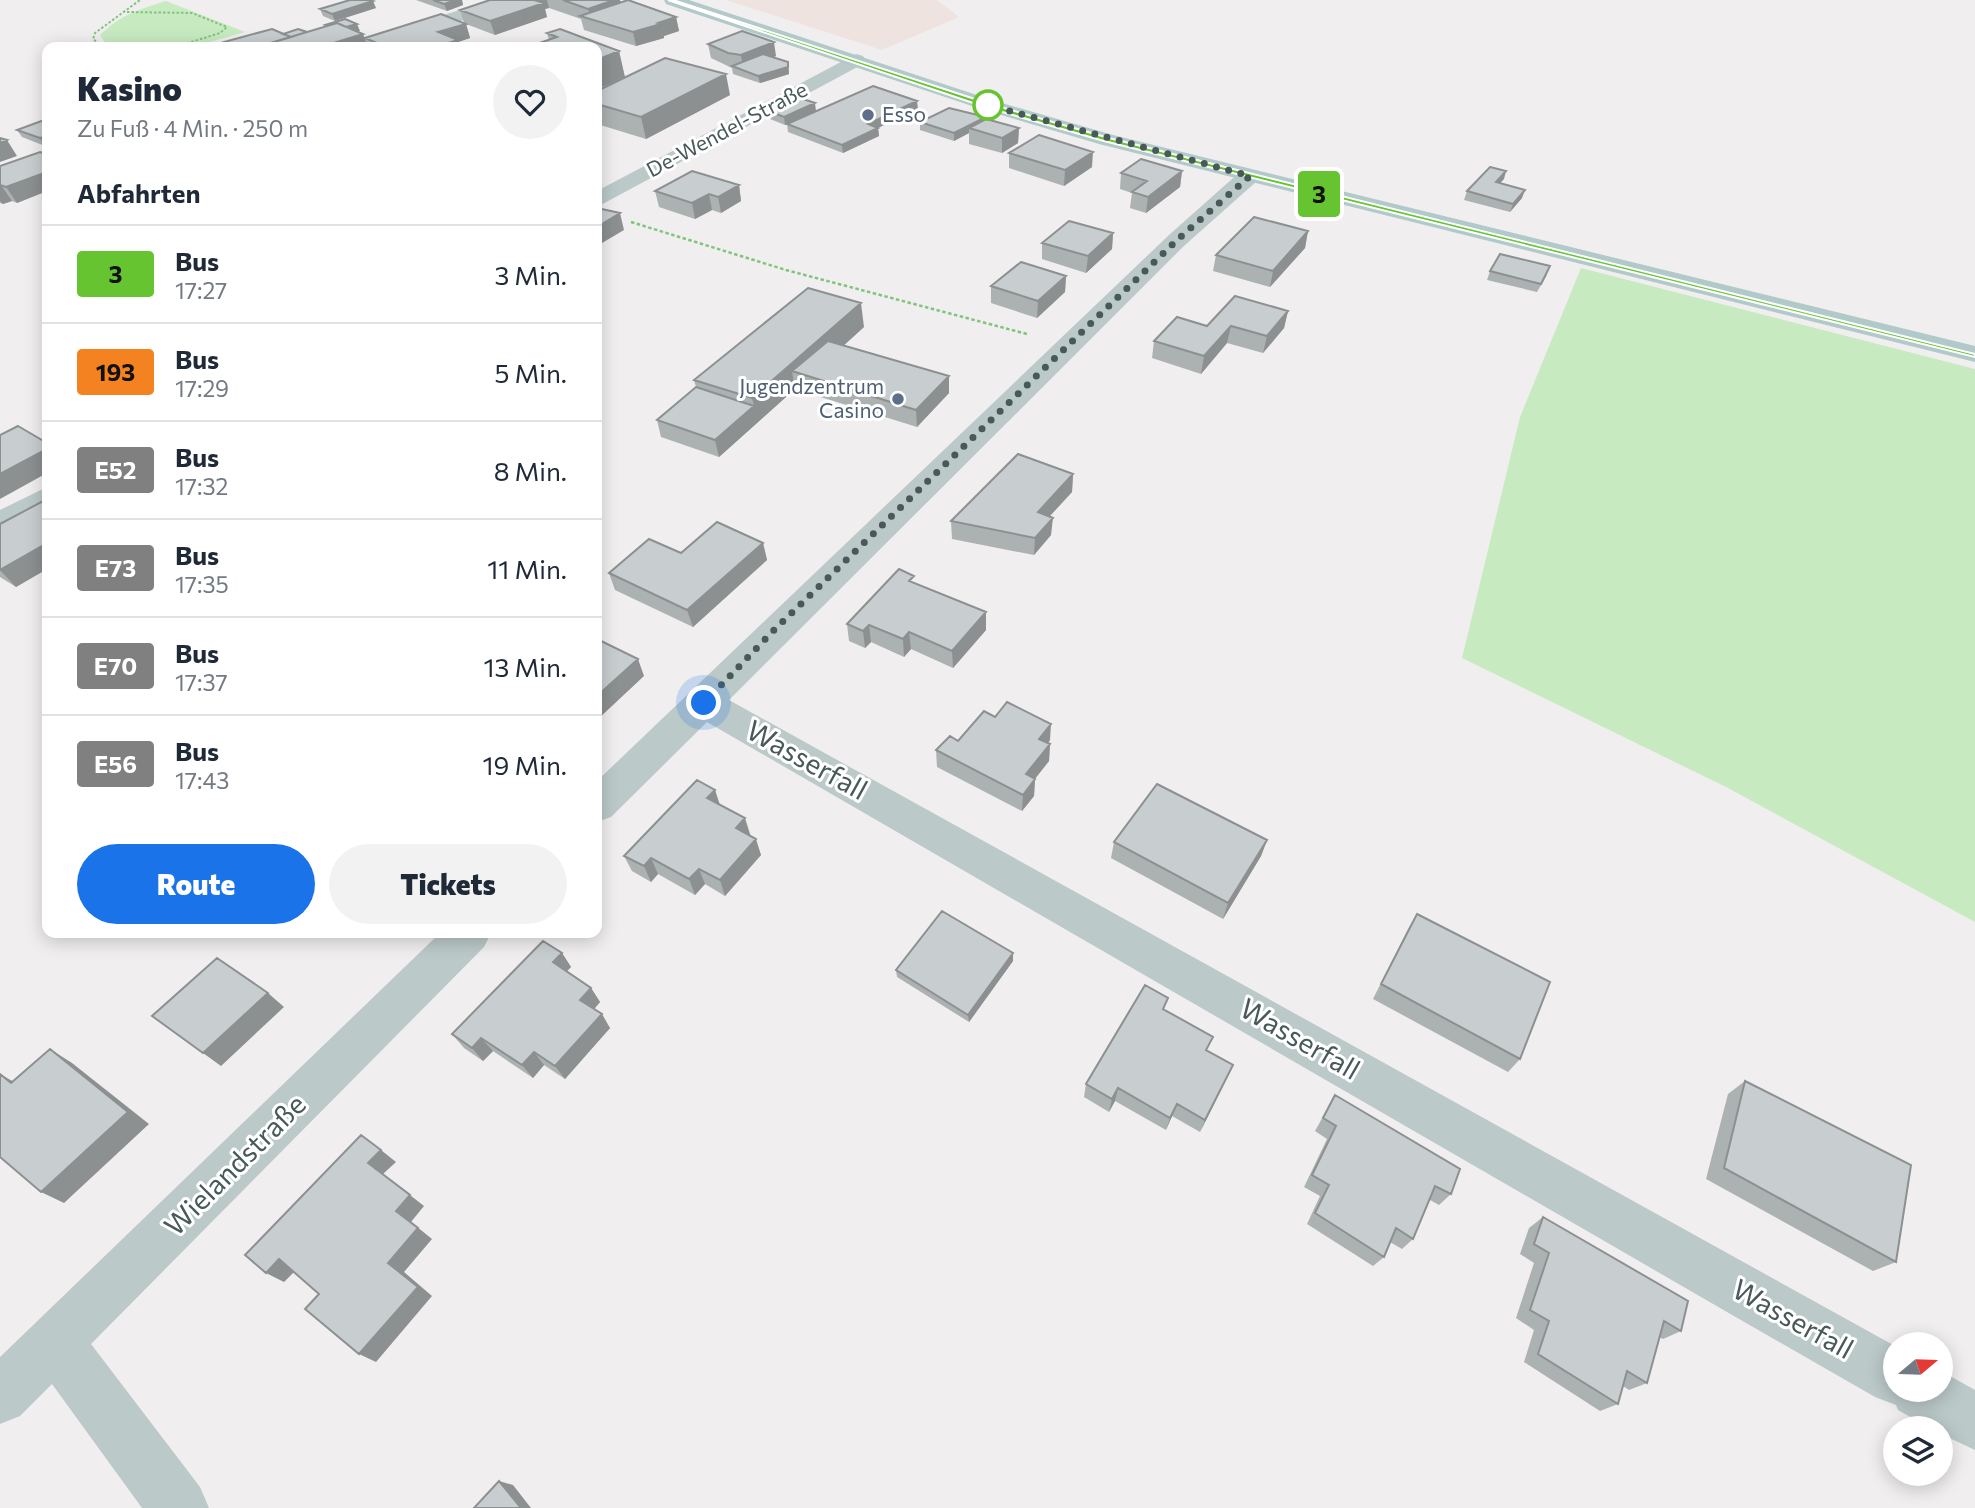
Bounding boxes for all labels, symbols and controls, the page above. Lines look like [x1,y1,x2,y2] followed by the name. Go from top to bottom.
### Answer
[493,65,567,139] button: heart
[77,67,182,108] text: Kasino
[642,76,811,182] street label: De-Wendel-Straße
[973,90,1003,120] unlabelled marker
[882,101,926,126] place label: Esso
[860,107,876,123] marker: Esso
[77,114,308,142] text: Zu Fuß · 4 Min. · 250 m
[1296,171,1342,217] line badge: 3
[77,177,200,208] text: Abfahrten
[1312,179,1326,208] text: 3
[175,245,219,276] text: Bus
[109,259,122,288] text: 3
[495,259,567,290] text: 3 Min.
[175,276,227,304] text: 17:27
[175,343,219,374] text: Bus
[96,357,135,386] text: 193
[494,357,567,388] text: 5 Min.
[739,373,884,422] place label: Jugendzentrum Casino
[175,374,229,402] text: 17:29
[890,391,906,407] marker: Jugendzentrum Casino
[175,441,219,472] text: Bus
[95,455,136,484] text: E52
[494,455,567,486] text: 8 Min.
[175,472,228,500] text: 17:32
[175,539,219,570] text: Bus
[95,553,136,582] text: E73
[487,553,567,584] text: 11 Min.
[175,570,229,598] text: 17:35
[175,637,219,668] text: Bus
[94,651,137,680] text: E70
[483,651,567,682] text: 13 Min.
[175,668,228,696] text: 17:37
[686,685,721,720] your location
[741,712,874,806] street label: Wasserfall
[175,735,219,766] text: Bus
[94,749,137,778] text: E56
[483,749,567,780] text: 19 Min.
[175,766,229,794] text: 17:43
[77,844,315,924] button: Route
[329,844,567,924] button: Tickets
[1235,990,1366,1086] street label: Wasserfall
[157,1087,312,1242] street label: Wielandstraße
[1727,1271,1860,1365] street label: Wasserfall
[1883,1332,1953,1402] north arrow
[1883,1332,1953,1486] map controls
[1883,1416,1953,1486] button: layers

